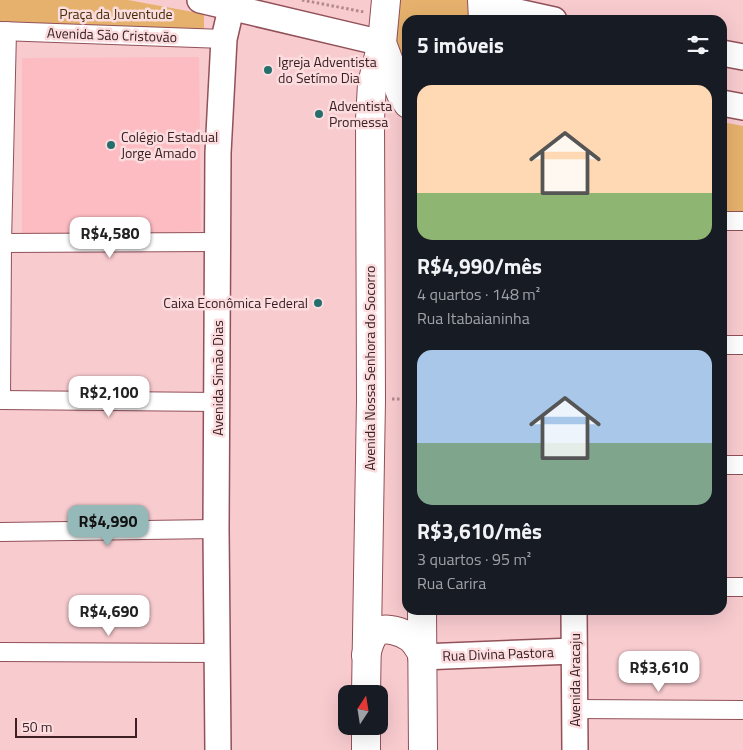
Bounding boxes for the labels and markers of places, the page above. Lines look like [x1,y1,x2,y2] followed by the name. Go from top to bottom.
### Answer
[278,51,377,88] place label: Igreja Adventista do Setímo Dia
[262,64,274,76] marker: Igreja Adventista do Setímo Dia
[329,95,392,132] place label: Adventista Promessa
[313,108,325,120] marker: Adventista Promessa
[121,126,218,163] place label: Colégio Estadual Jorge Amado
[105,139,117,151] marker: Colégio Estadual Jorge Amado
[64,216,156,259] pin: R$4,580
[163,292,308,313] place label: Caixa Econômica Federal
[312,297,324,309] marker: Caixa Econômica Federal
[63,376,155,418] pin: R$2,100
[62,504,154,547] pin: R$4,990
[63,594,155,637] pin: R$4,690
[613,650,705,693] pin: R$3,610

